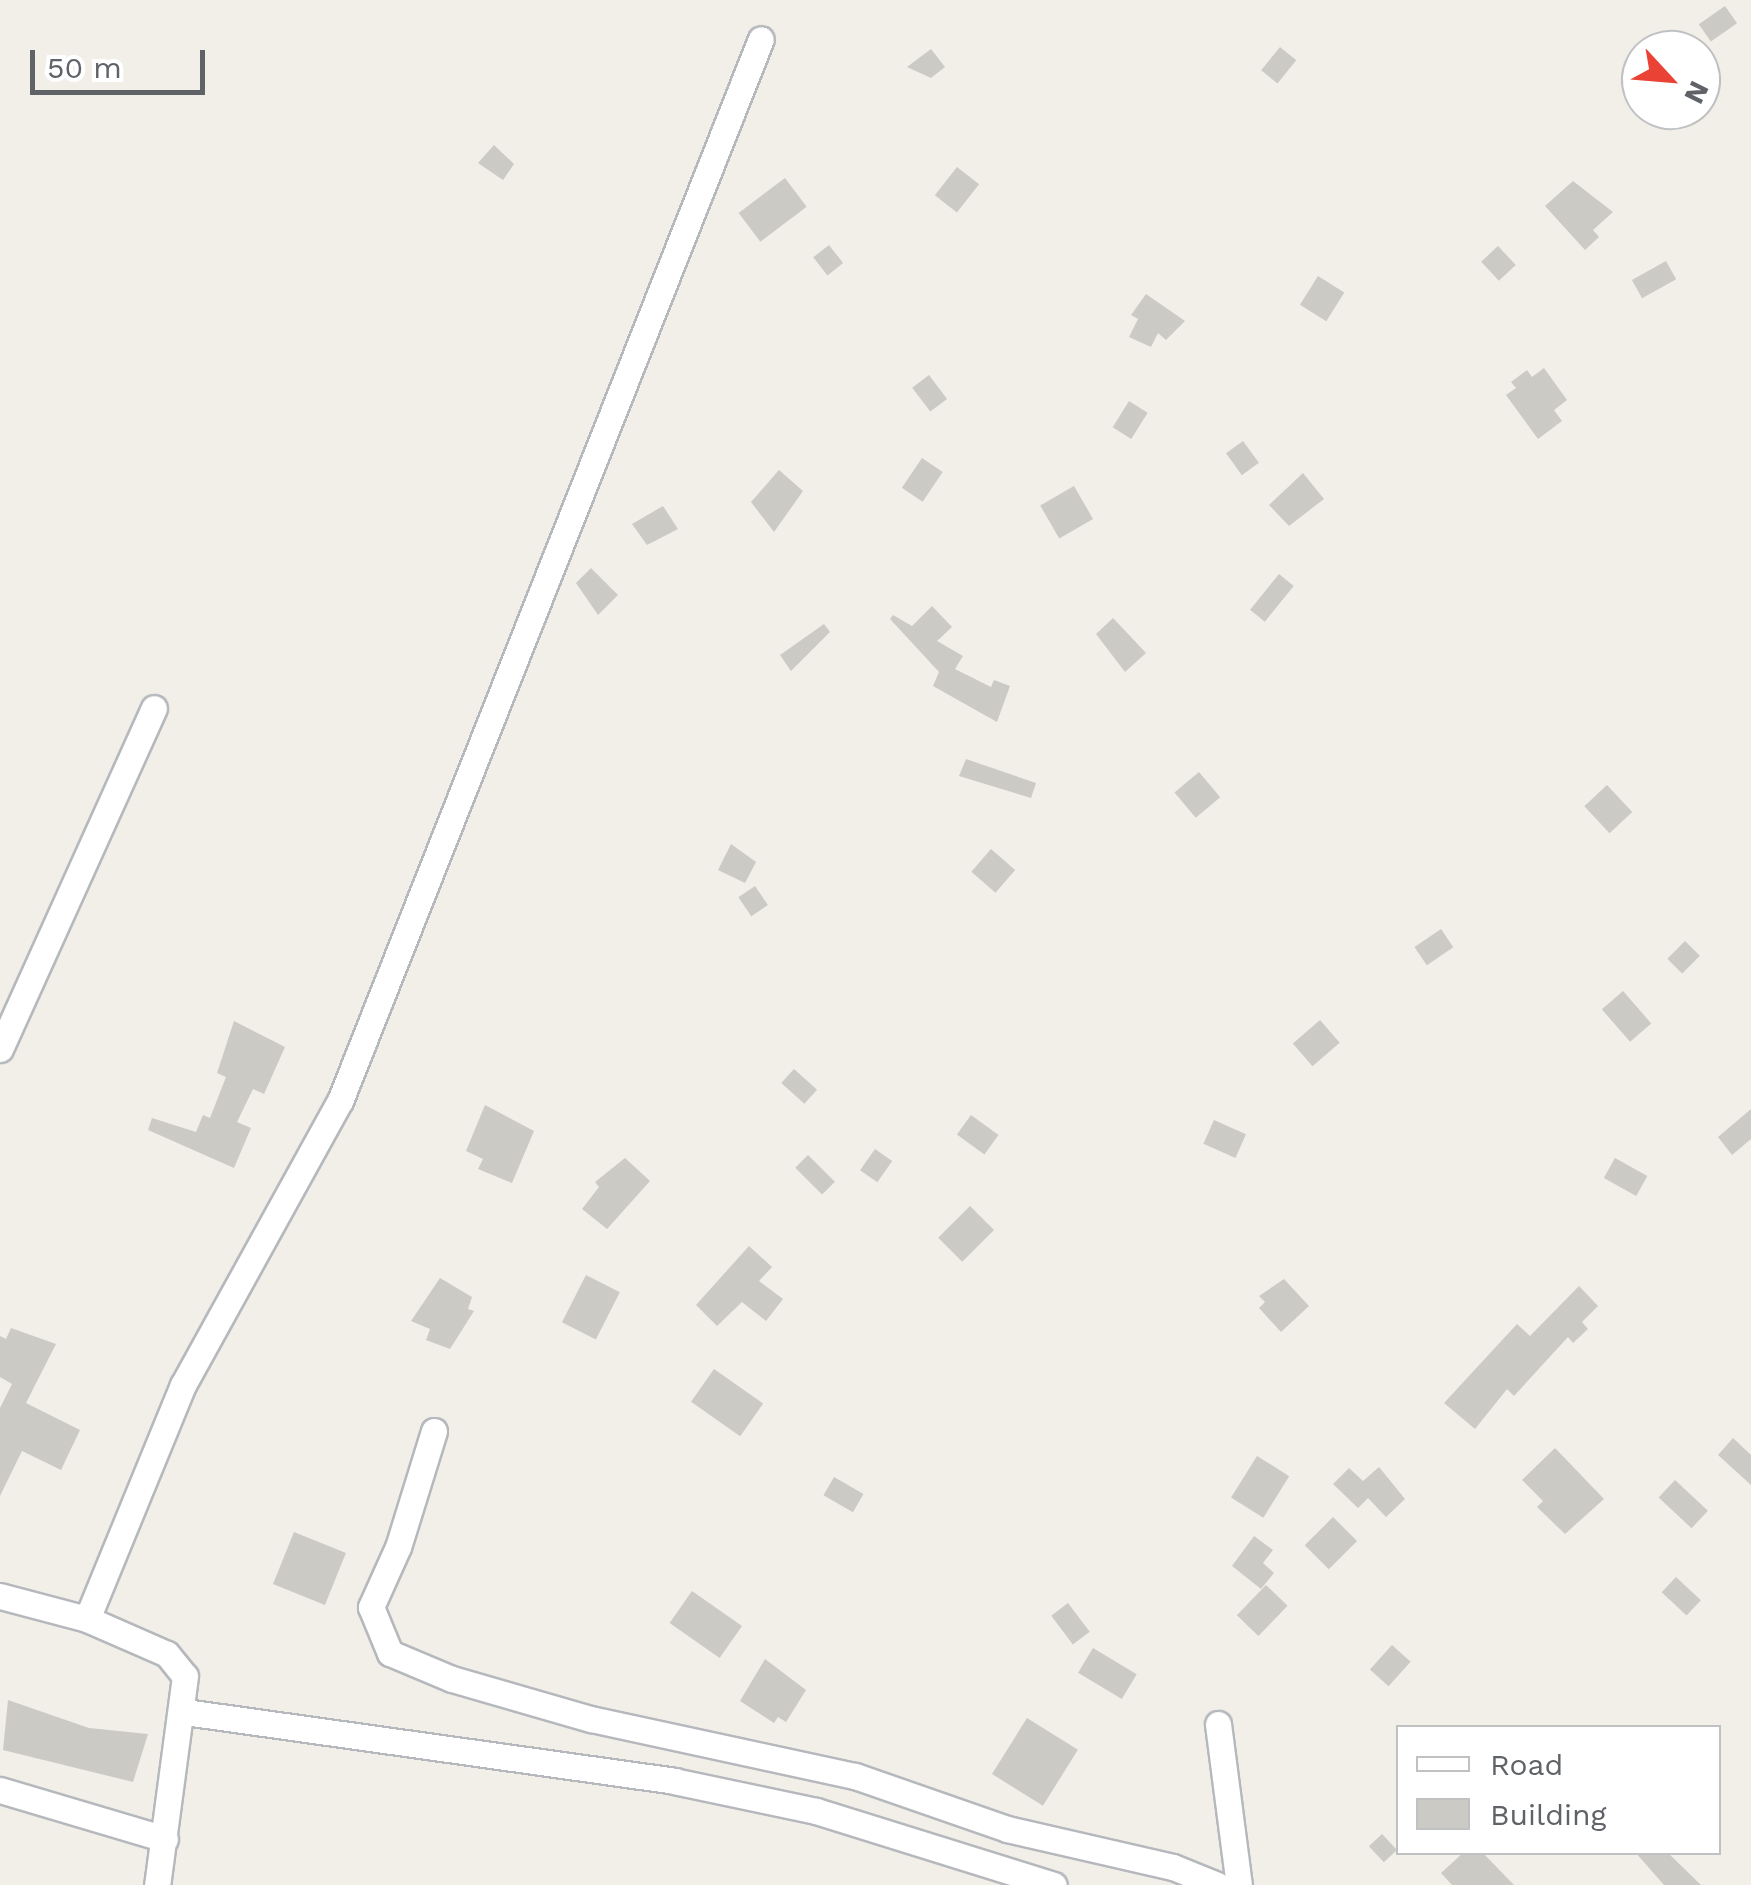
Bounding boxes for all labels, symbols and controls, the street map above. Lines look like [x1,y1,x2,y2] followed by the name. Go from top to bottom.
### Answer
[35,30,210,92] scale bar
[1621,30,1721,130] north arrow
[47,50,122,85] text: 50 m
[1677,76,1716,109] text: N
[1396,1725,1721,1855] legend
[1490,1747,1563,1782] text: Road
[1490,1797,1607,1832] text: Building

